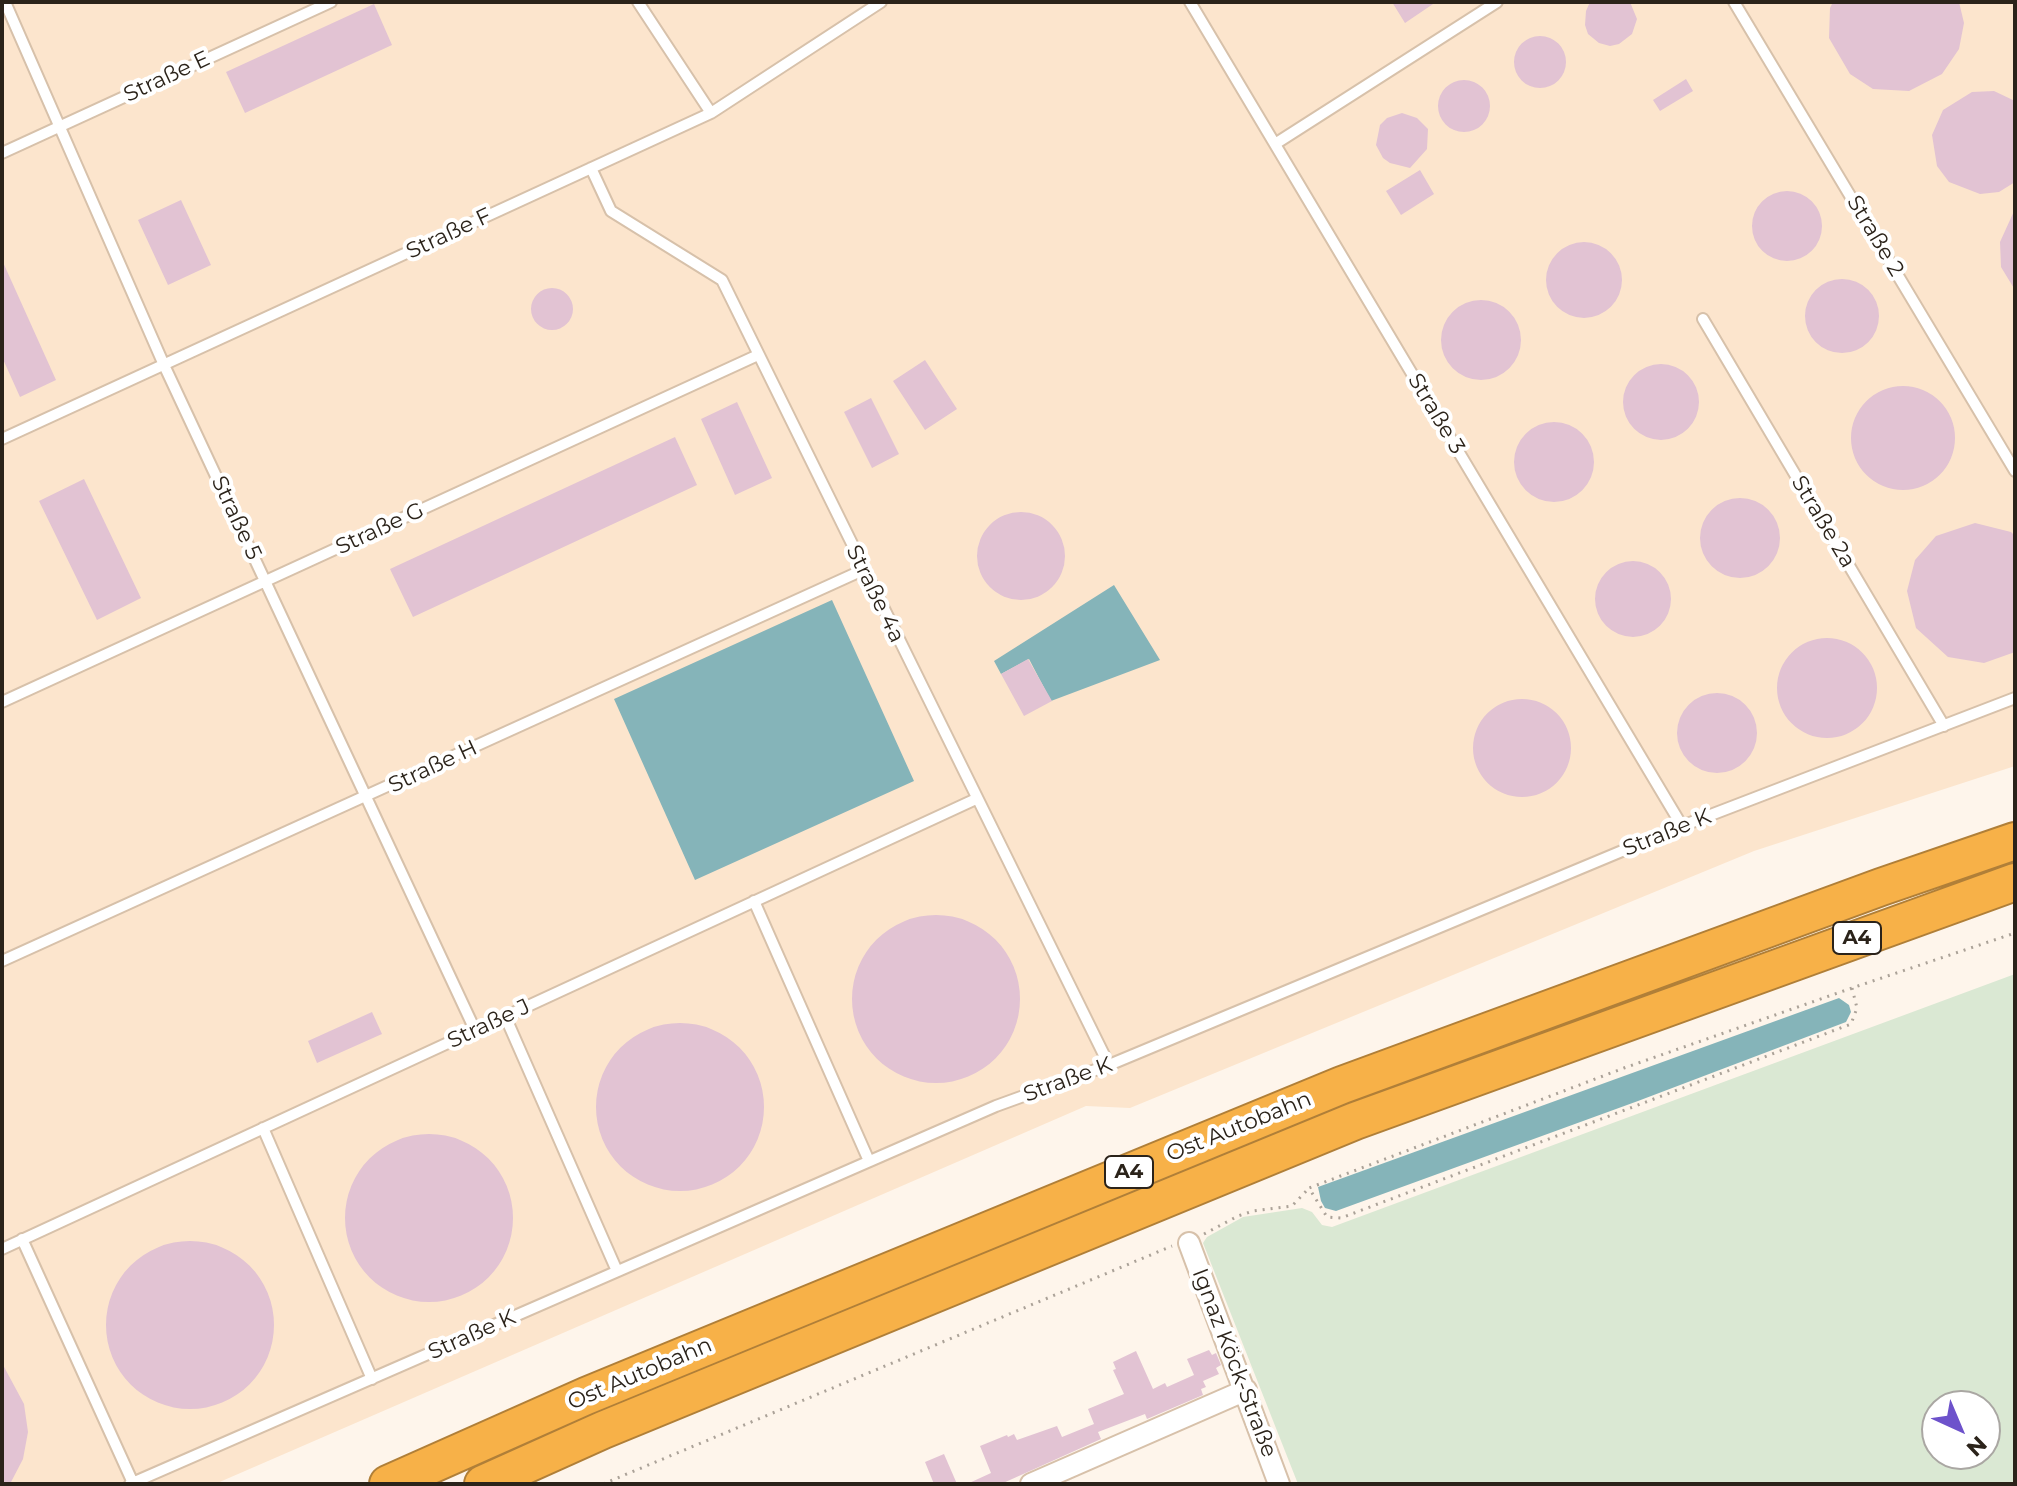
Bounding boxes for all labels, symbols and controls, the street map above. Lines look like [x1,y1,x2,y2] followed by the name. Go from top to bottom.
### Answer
[120,46,214,108] street label: Straße E
[1841,191,1909,281] street label: Straße 2
[402,203,496,265] street label: Straße F
[1402,369,1470,459] street label: Straße 3
[1785,471,1861,573] street label: Straße 2a
[205,472,267,564] street label: Straße 5
[332,497,428,561] street label: Straße G
[840,541,910,647] street label: Straße 4a
[384,735,482,799] street label: Straße H
[1619,803,1715,863] street label: Straße K
[1833,922,1881,954] road number: A4
[443,993,535,1055] street label: Straße J
[1020,1052,1116,1108] street label: Straße K
[1163,1086,1315,1168] street label: Ost Autobahn
[1105,1156,1153,1188] road number: A4
[1186,1265,1282,1461] street label: Ignaz Köck-Straße
[424,1304,520,1366] street label: Straße K
[564,1332,716,1416] street label: Ost Autobahn
[1921,1390,2001,1470] north arrow
[1961,1430,1992,1462] text: N

